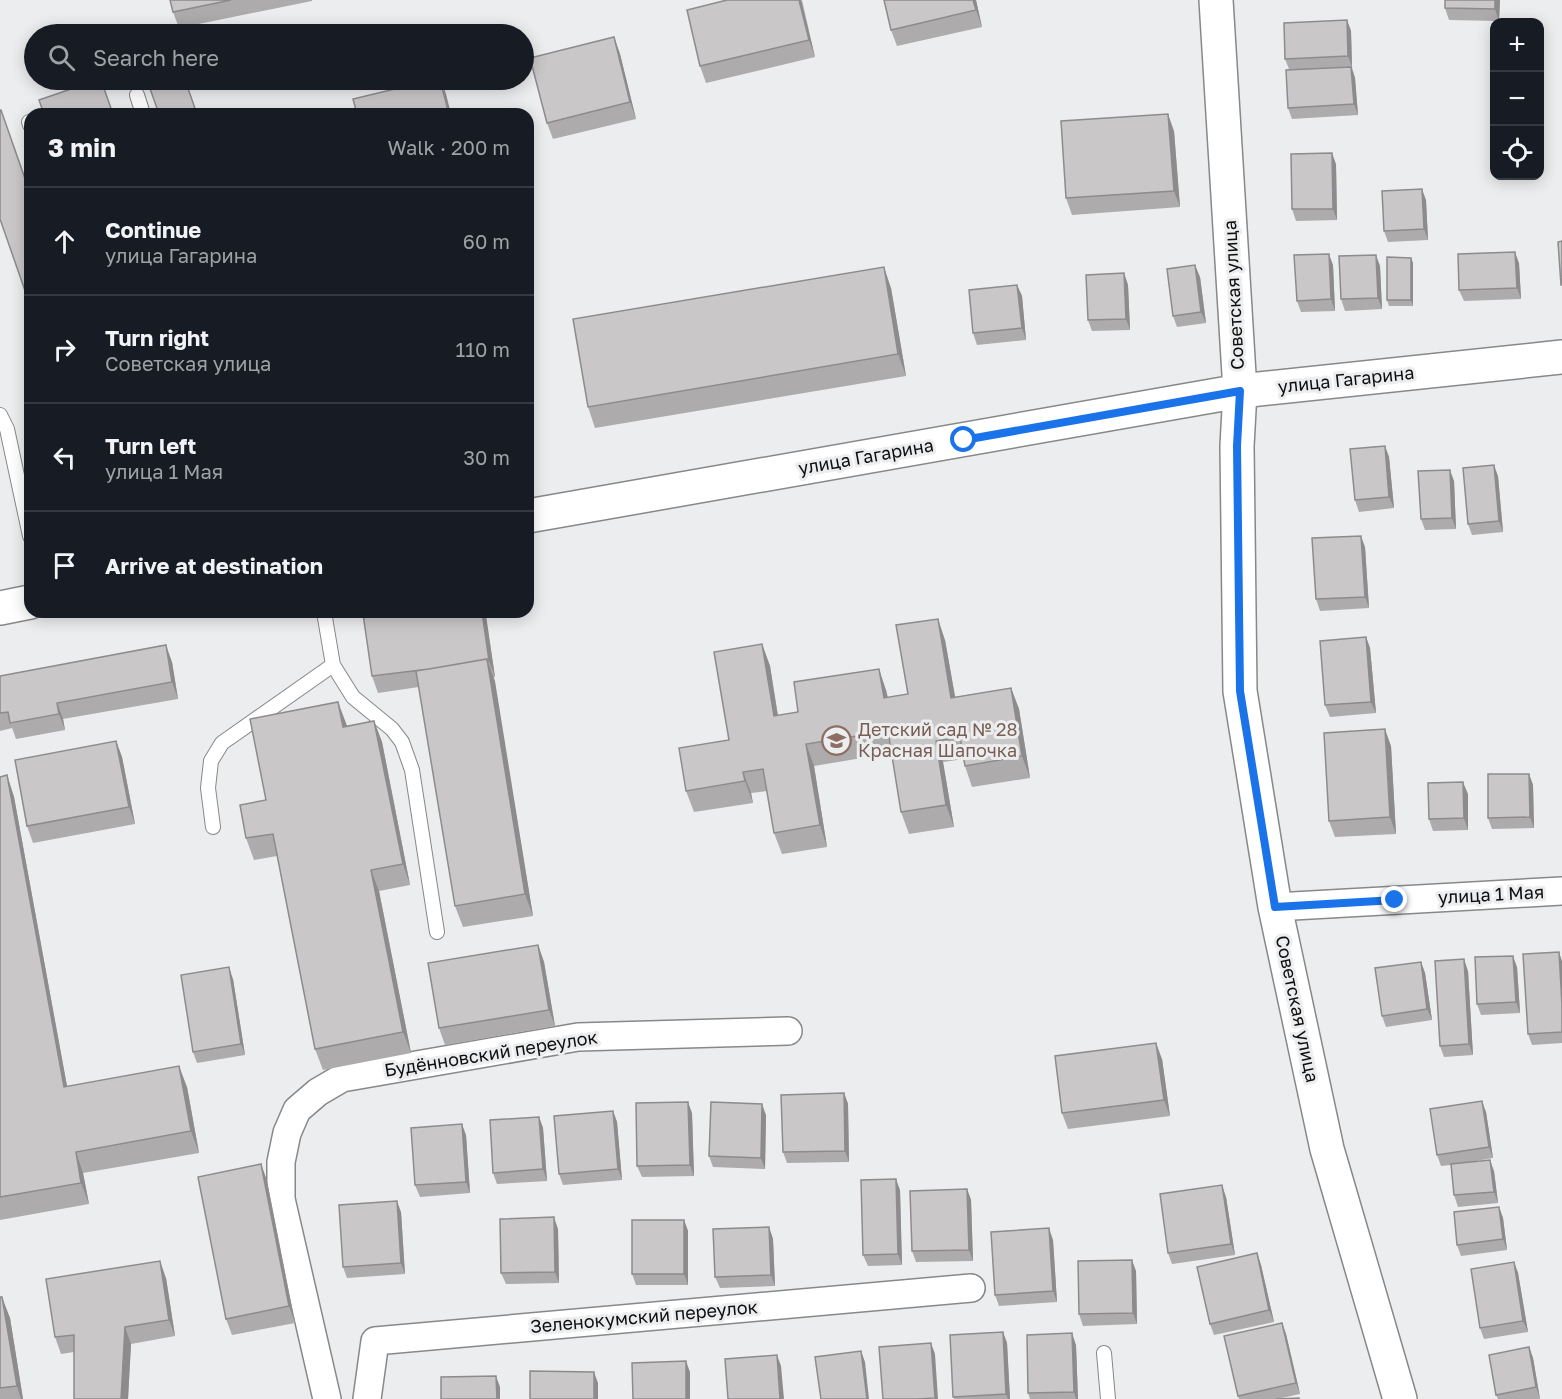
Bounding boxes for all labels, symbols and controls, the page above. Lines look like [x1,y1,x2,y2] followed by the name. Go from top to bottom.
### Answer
[1490,18,1544,180] map controls
[1490,18,1544,72] button: +
[24,24,534,90] search box
[45,41,78,74] icon: search
[93,44,219,71] text: Search here
[1490,72,1544,126] button: −
[1490,126,1544,180] button: locate
[48,132,116,163] text: 3 min
[388,135,510,159] text: Walk · 200 m
[105,216,201,243] text: Continue
[1218,220,1248,370] street label: Советская улица
[48,225,81,258] icon: ahead
[463,229,510,253] text: 60 m
[105,243,257,267] text: улица Гагарина
[105,324,209,351] text: Turn right
[48,333,81,366] icon: right
[456,337,510,361] text: 110 m
[105,351,271,375] text: Советская улица
[1277,361,1415,397] street label: улица Гагарина
[950,426,976,452] route start
[105,432,196,459] text: Turn left
[796,433,935,479] street label: улица Гагарина
[48,441,81,474] icon: left
[463,445,510,469] text: 30 m
[105,459,223,483] text: улица 1 Мая
[48,549,81,582] icon: arrive
[105,552,323,579] text: Arrive at destination
[858,718,1017,761] place label: Детский сад № 28 Красная Шапочка
[821,724,853,756] school or university icon: Детский сад № 28 Красная Шапочка
[1437,880,1545,908] street label: улица 1 Мая
[1381,886,1407,912] route end
[1272,933,1324,1084] street label: Советская улица
[383,1025,599,1081] street label: Будённовский переулок
[529,1295,759,1337] street label: Зеленокумский переулок

